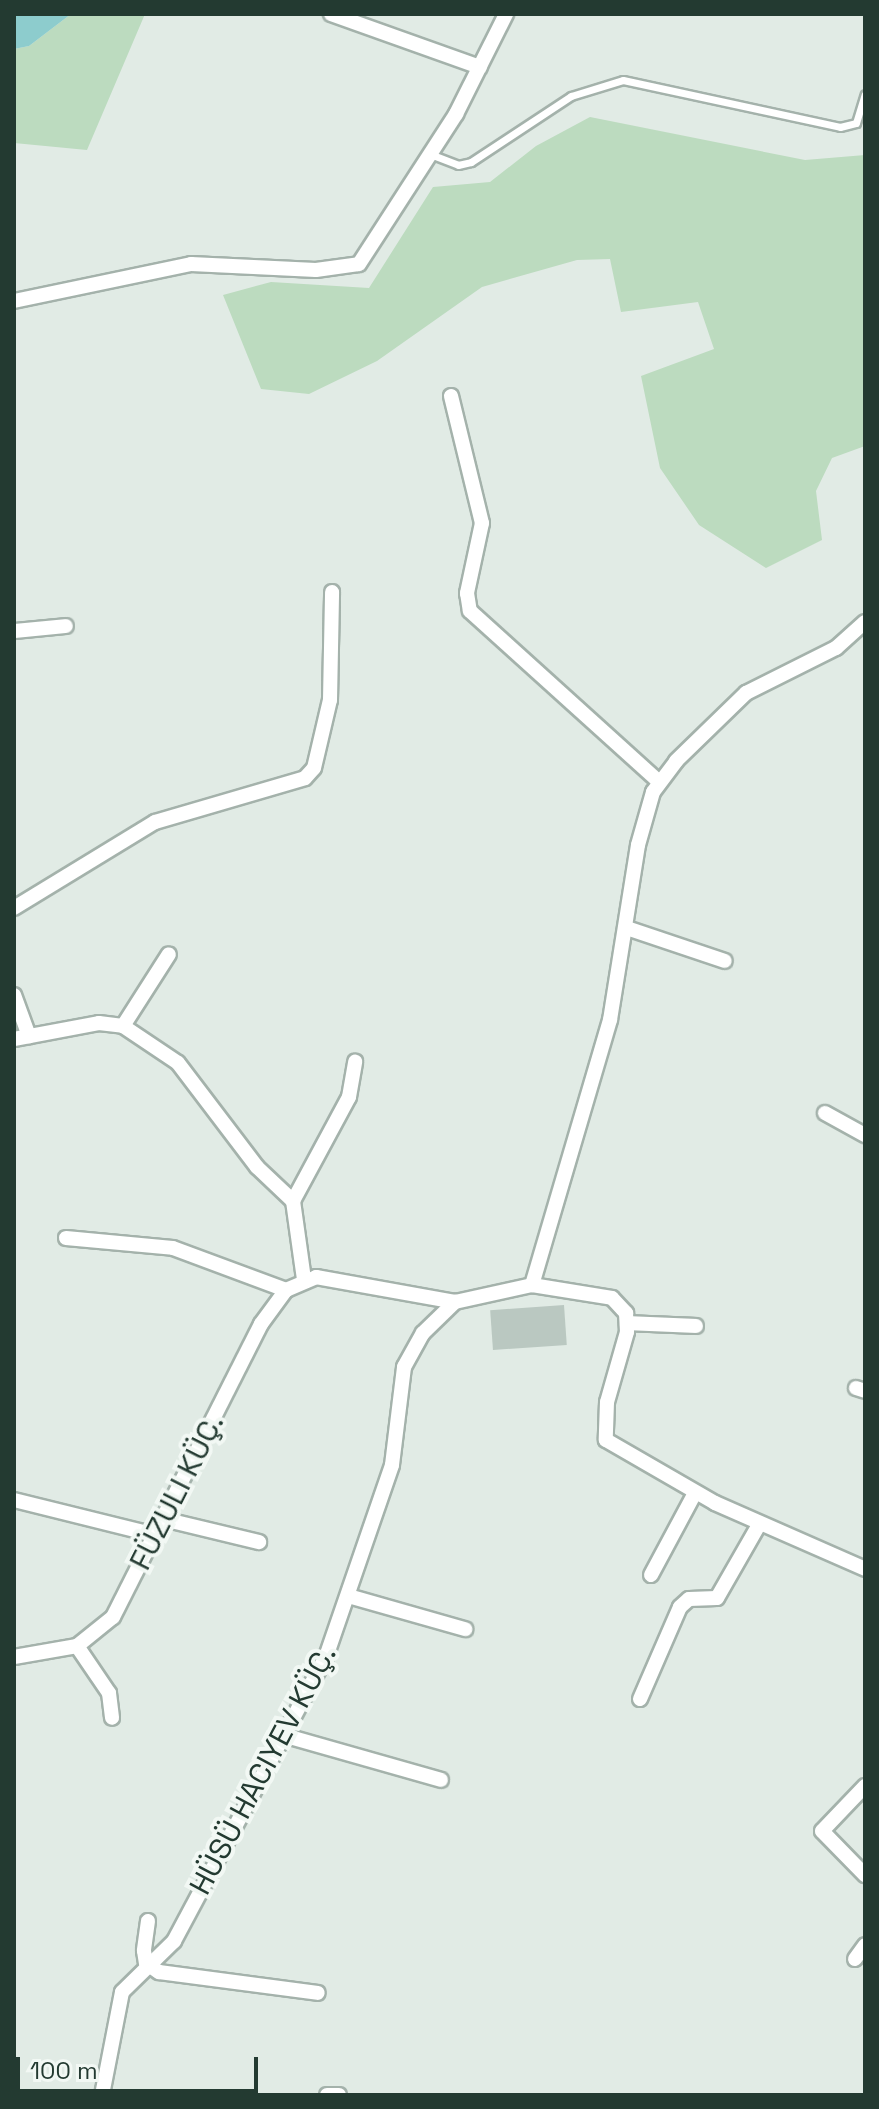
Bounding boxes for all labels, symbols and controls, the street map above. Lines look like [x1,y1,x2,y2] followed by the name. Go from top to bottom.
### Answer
[122,1408,232,1576] street label: FÜZULI KÜÇ.
[182,1639,344,1901] street label: HÜSÜ HACIYEV KÜÇ.
[20,2041,262,2091] scale bar
[30,2055,98,2086] text: 100 m

